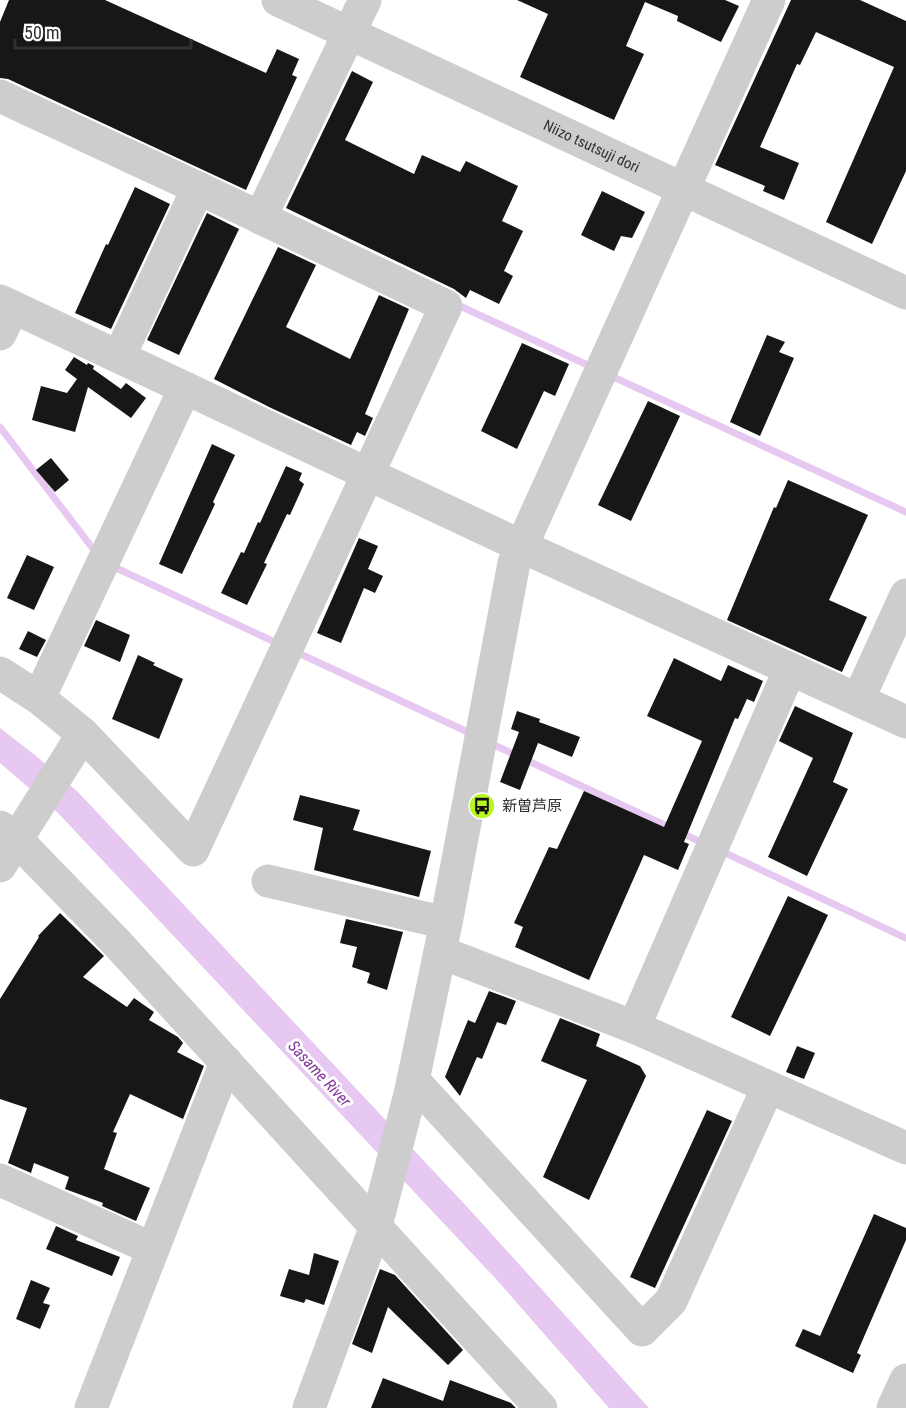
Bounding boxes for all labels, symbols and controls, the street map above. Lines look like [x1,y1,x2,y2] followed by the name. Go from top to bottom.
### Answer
[15,12,190,50] scale bar
[24,22,59,43] text: 50 m
[541,116,643,176] street label: Niizo tsutsuji dori
[467,791,497,821] bus stop icon: 新曽芦原
[502,797,562,815] place label: 新曽芦原
[284,1037,356,1111] water label: Sasame River

